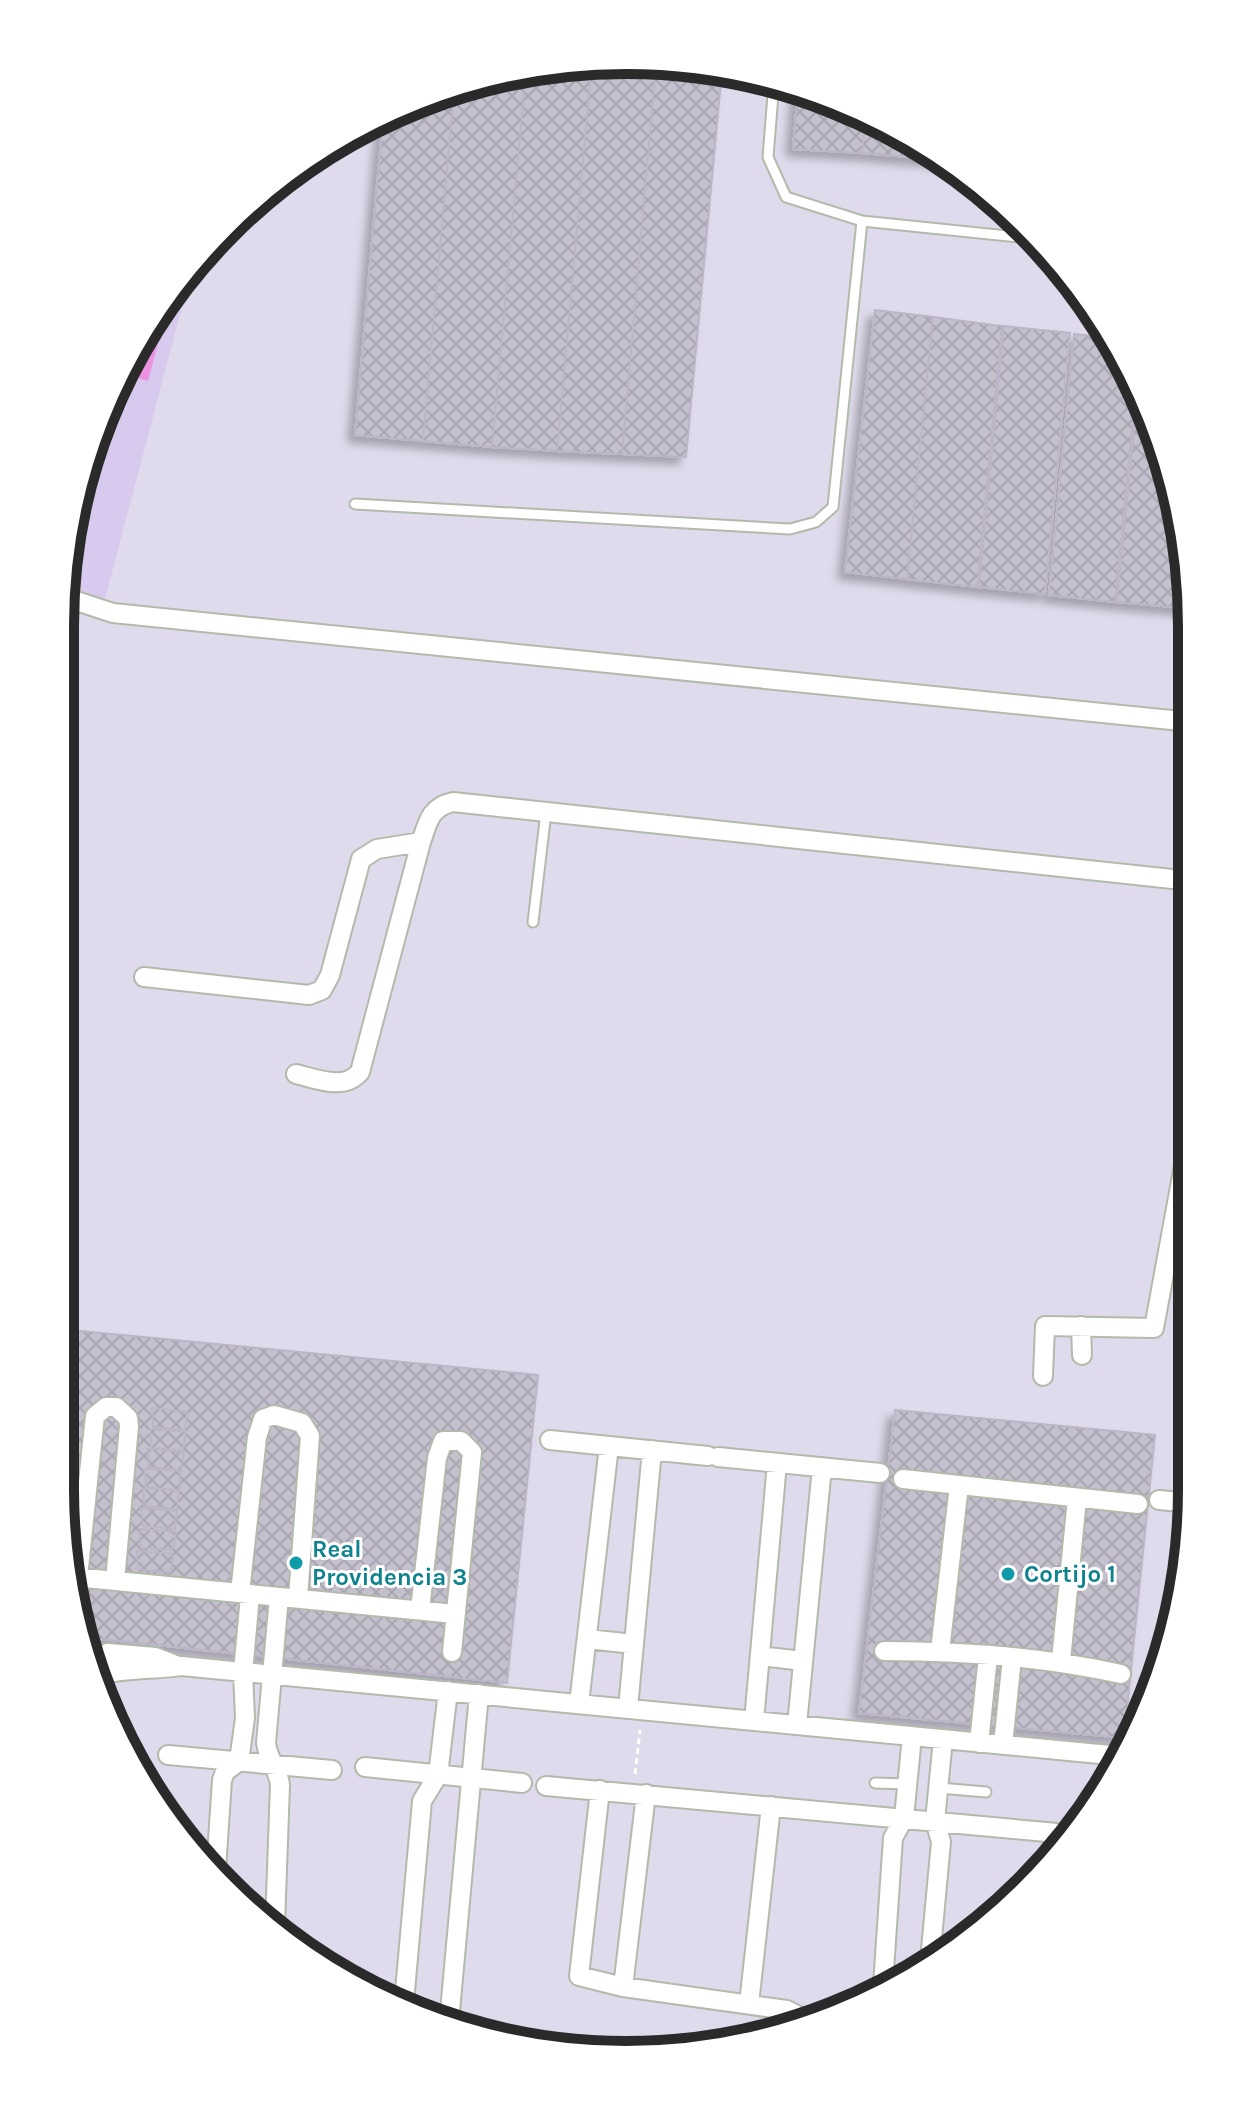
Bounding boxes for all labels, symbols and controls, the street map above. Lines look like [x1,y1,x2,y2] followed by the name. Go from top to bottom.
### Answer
[312,1535,467,1591] place label: Real Providencia 3
[287,1554,305,1572] marker: Real Providencia 3
[1024,1560,1116,1588] place label: Cortijo 1
[999,1565,1017,1583] marker: Cortijo 1

